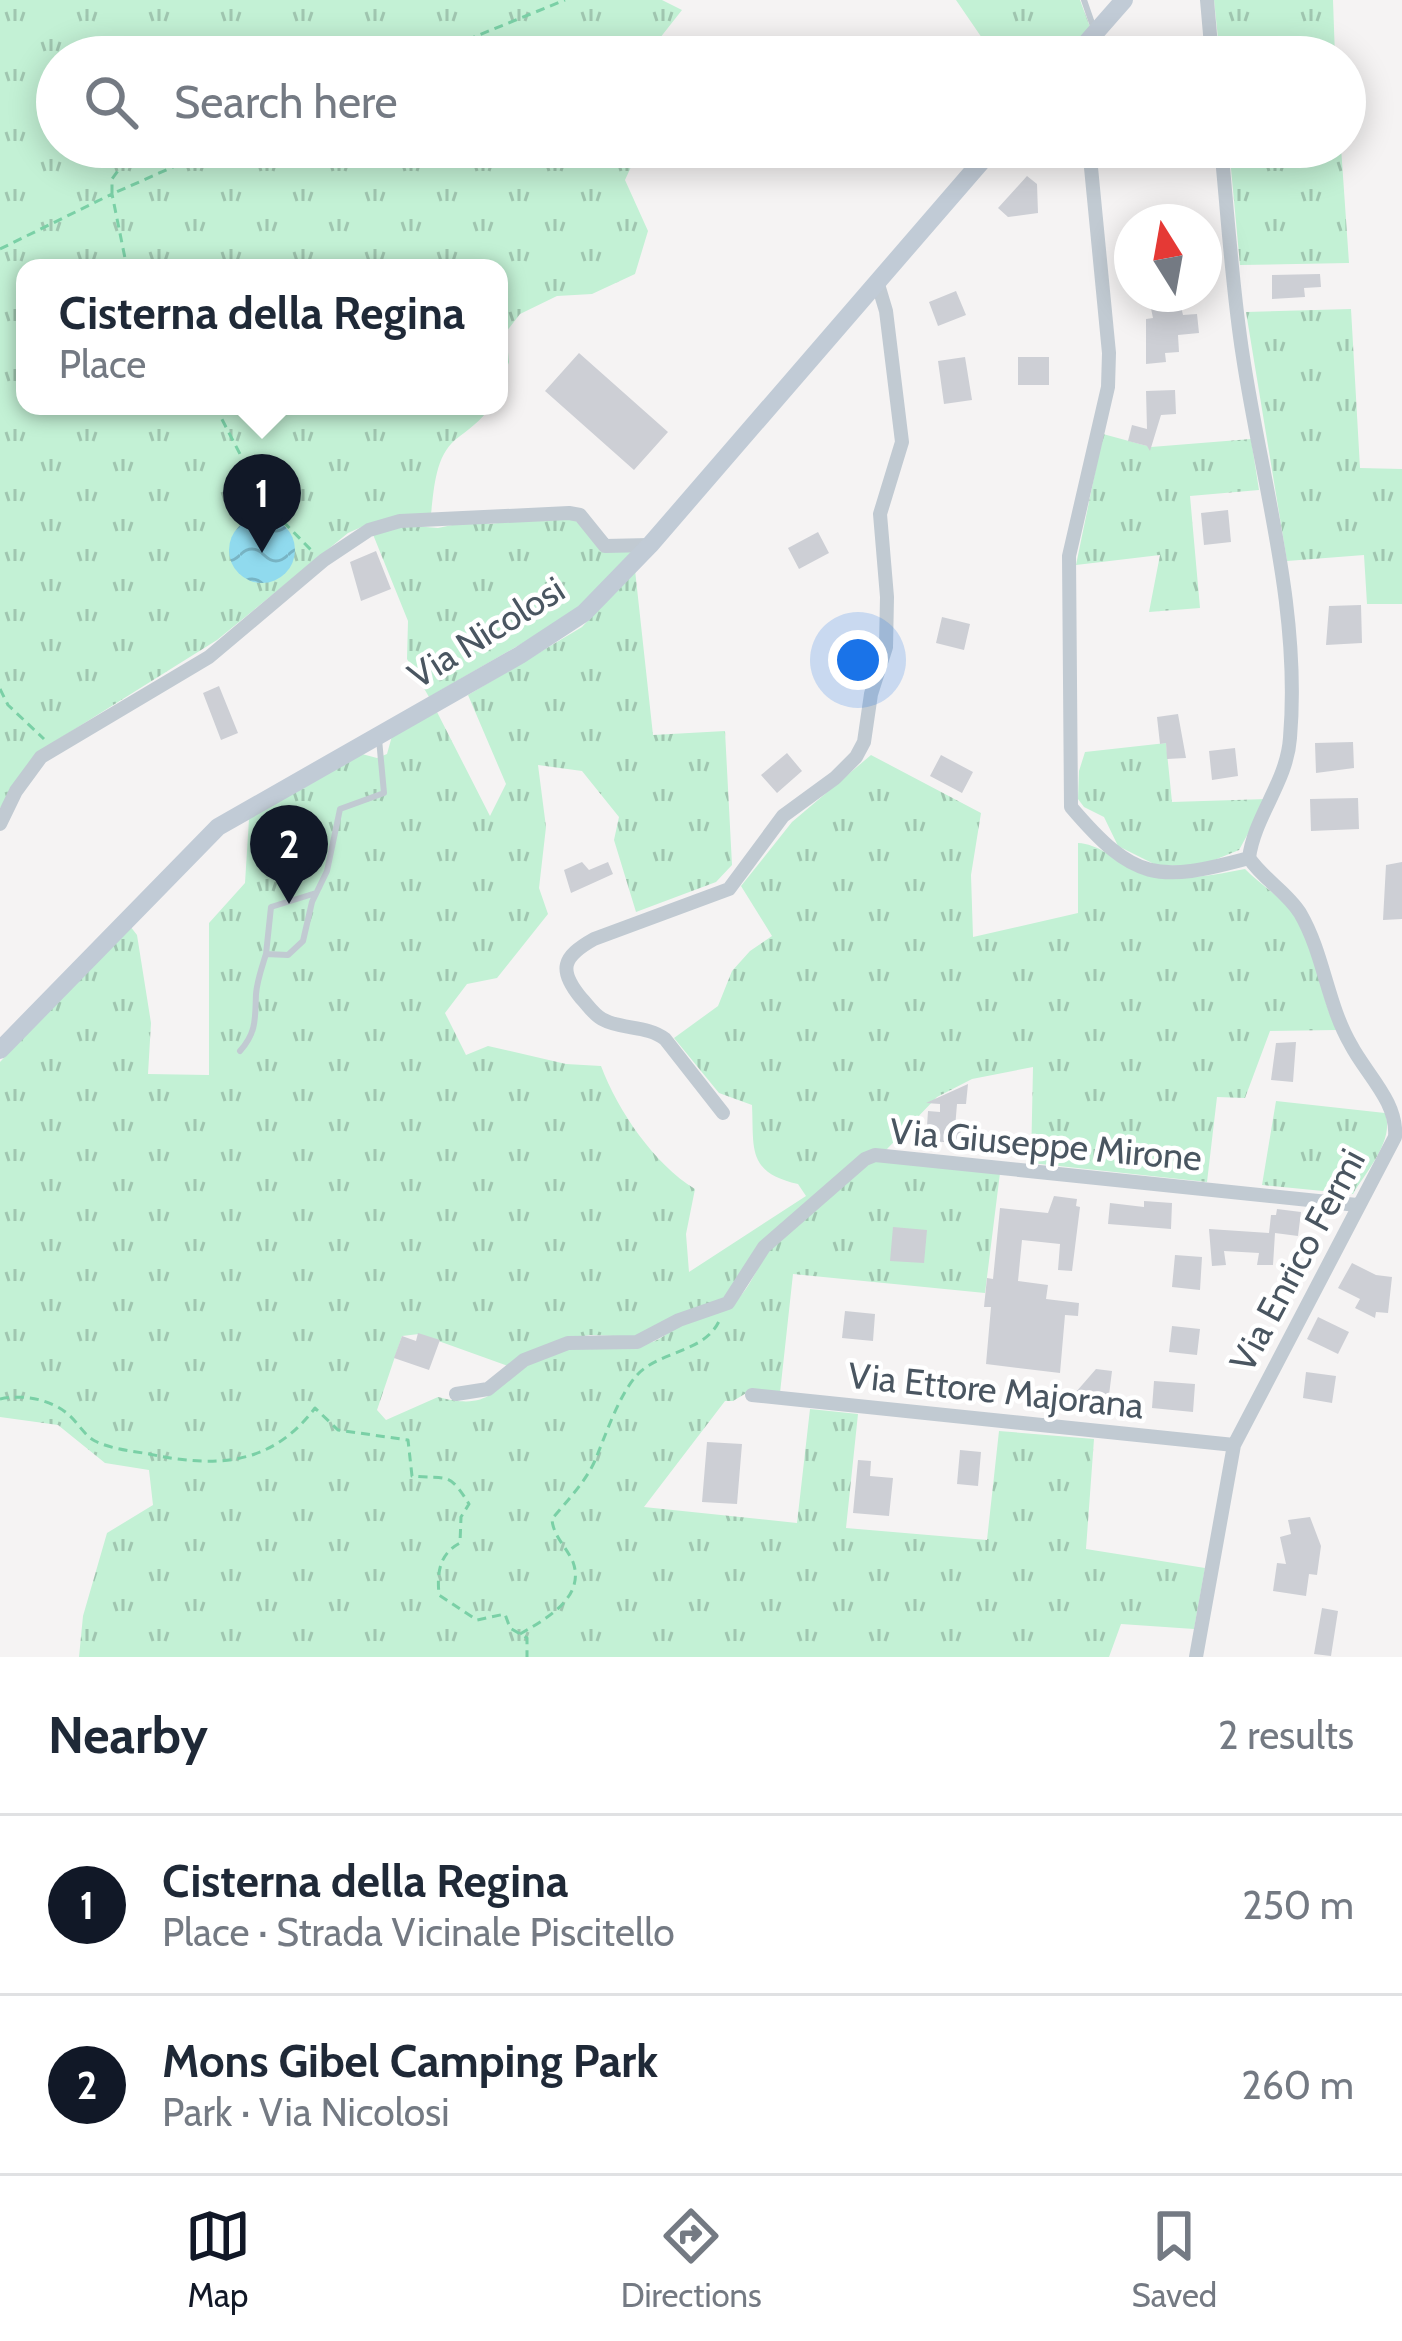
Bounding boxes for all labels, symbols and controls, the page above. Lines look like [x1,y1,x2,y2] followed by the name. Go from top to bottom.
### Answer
[36,36,1366,168] search box
[78,69,144,135] icon: search
[174,75,398,129] text: Search here
[1114,204,1222,312] north arrow
[16,259,508,415] popup
[59,286,465,340] text: Cisterna della Regina
[59,340,146,388] text: Place
[223,454,301,553] pin: 1
[400,567,572,697] street label: Via Nicolosi
[828,630,888,690] your location
[250,805,328,904] pin: 2
[888,1108,1204,1180] street label: Via Giuseppe Mirone
[1220,1141,1374,1379] street label: Via Enrico Fermi
[846,1353,1146,1427] street label: Via Ettore Majorana
[48,1704,208,1766] text: Nearby
[1218,1711,1354,1759] text: 2 results
[162,1854,568,1908] text: Cisterna della Regina
[80,1881,94,1929] text: 1
[1242,1881,1354,1929] text: 250 m
[162,1908,675,1956] text: Place · Strada Vicinale Piscitello
[162,2034,658,2088] text: Mons Gibel Camping Park
[77,2061,97,2109] text: 2
[1241,2061,1354,2109] text: 260 m
[162,2088,450,2136] text: Park · Via Nicolosi
[185,2203,251,2315] tab: Map
[621,2203,762,2315] tab: Directions
[1131,2203,1217,2315] tab: Saved

